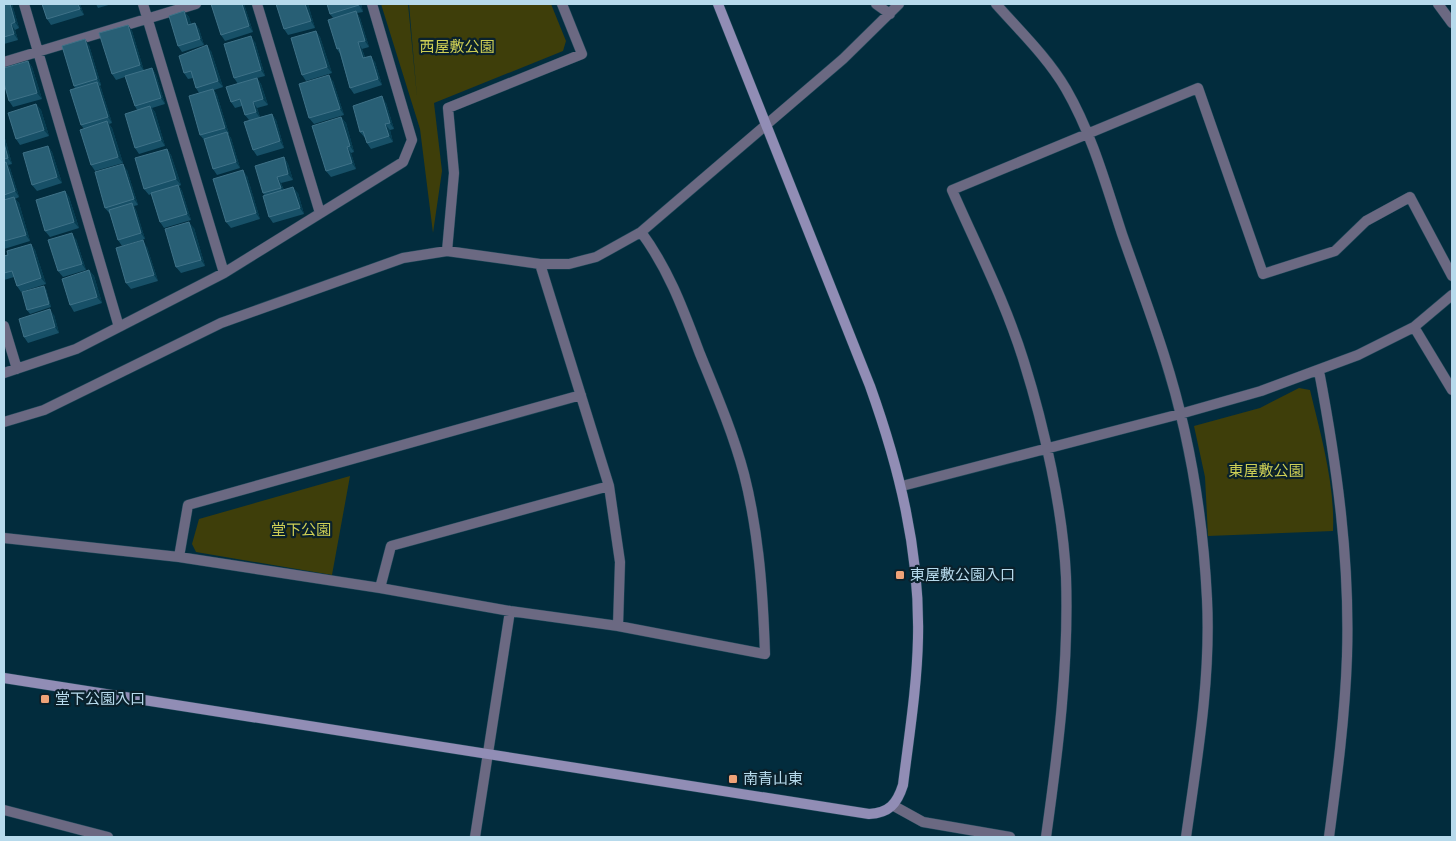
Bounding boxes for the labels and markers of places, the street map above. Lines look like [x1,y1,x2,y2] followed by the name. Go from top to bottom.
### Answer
[910,566,1015,584] place label: 東屋敷公園入口
[894,569,906,581] marker: 東屋敷公園入口
[55,690,145,708] place label: 堂下公園入口
[39,693,51,705] marker: 堂下公園入口
[743,770,803,788] place label: 南青山東
[727,773,739,785] marker: 南青山東

